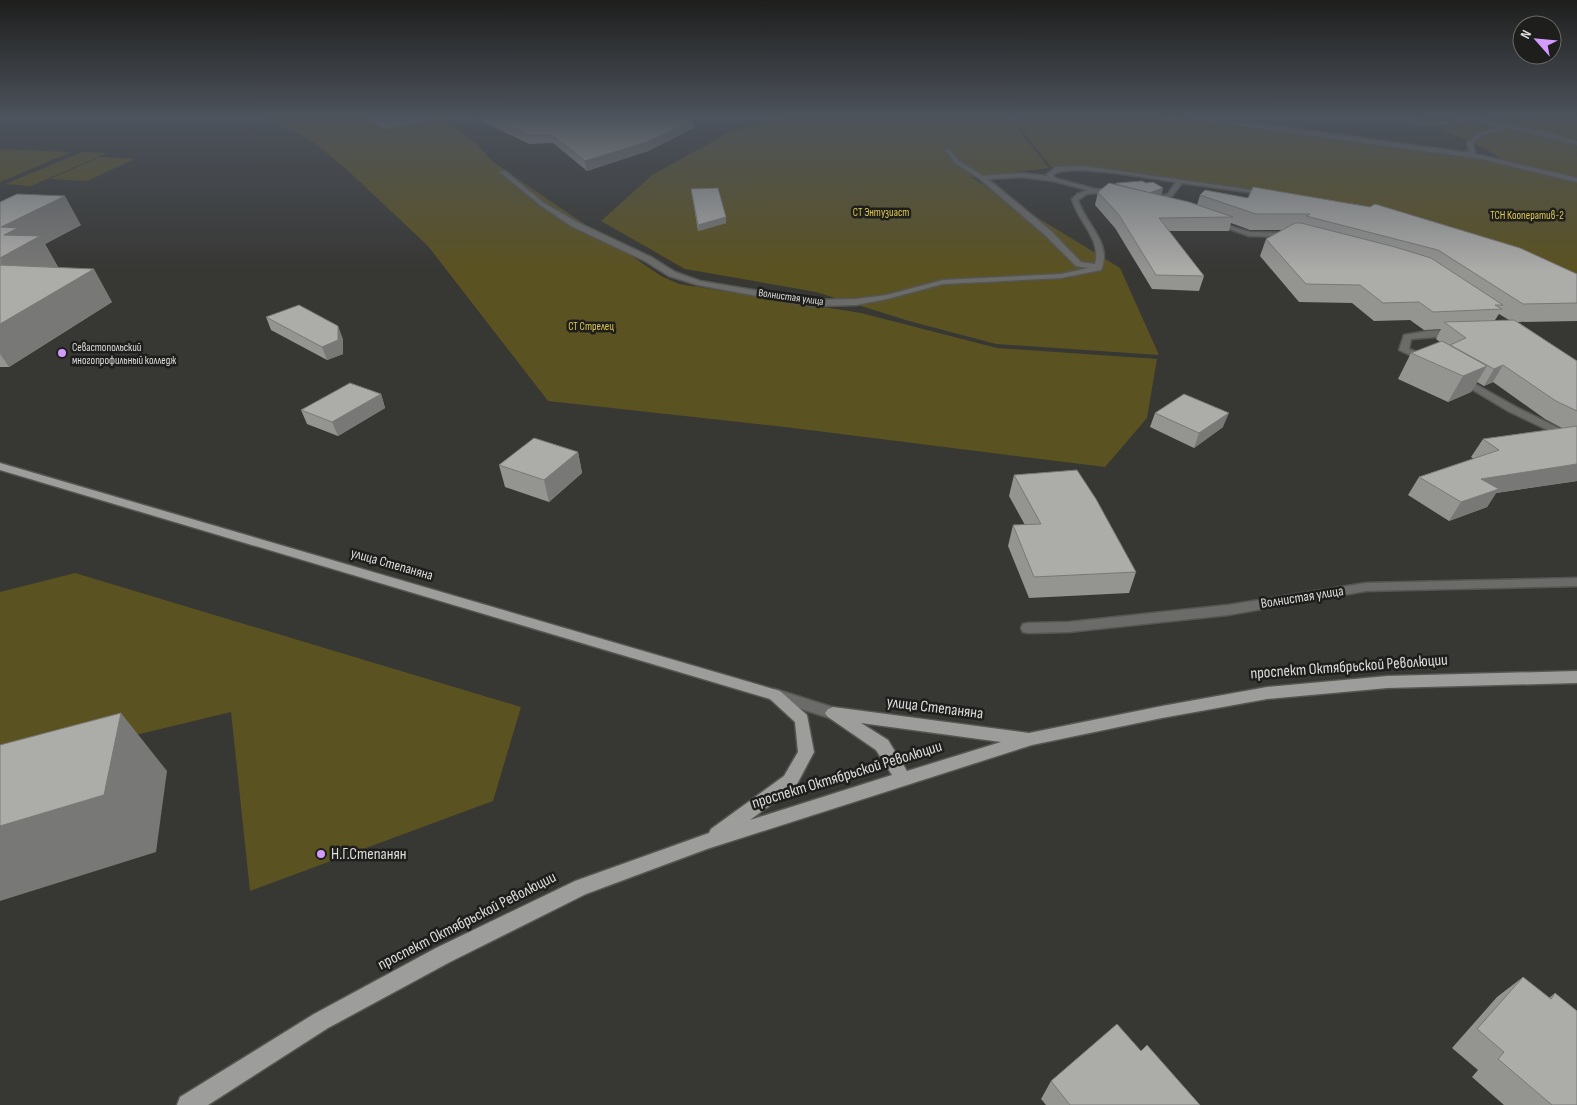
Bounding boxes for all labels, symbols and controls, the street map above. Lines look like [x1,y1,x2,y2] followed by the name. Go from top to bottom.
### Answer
[1512,15,1562,65] north arrow
[1517,27,1535,42] text: N
[853,206,909,219] park label: СТ Энтузиаст
[1490,209,1564,222] park label: ТСН Кооператив-2
[758,286,824,308] street label: Волнистая улица
[568,320,614,333] park label: СТ Стрелец
[72,341,176,367] place label: Севастопольский многопрофильный колледж
[56,347,68,359] marker: Севастопольский многопрофильный колледж
[349,544,435,584] street label: улица Степаняна
[1259,582,1345,612] street label: Волнистая улица
[1250,651,1448,683] street label: проспект Октябрьской Революции
[886,693,984,723] street label: улица Степаняна
[750,737,944,813] street label: проспект Октябрьской Революции
[331,845,406,864] place label: Н.Г.Степанян
[315,848,327,860] marker: Н.Г.Степанян
[375,868,559,974] street label: проспект Октябрьской Революции

